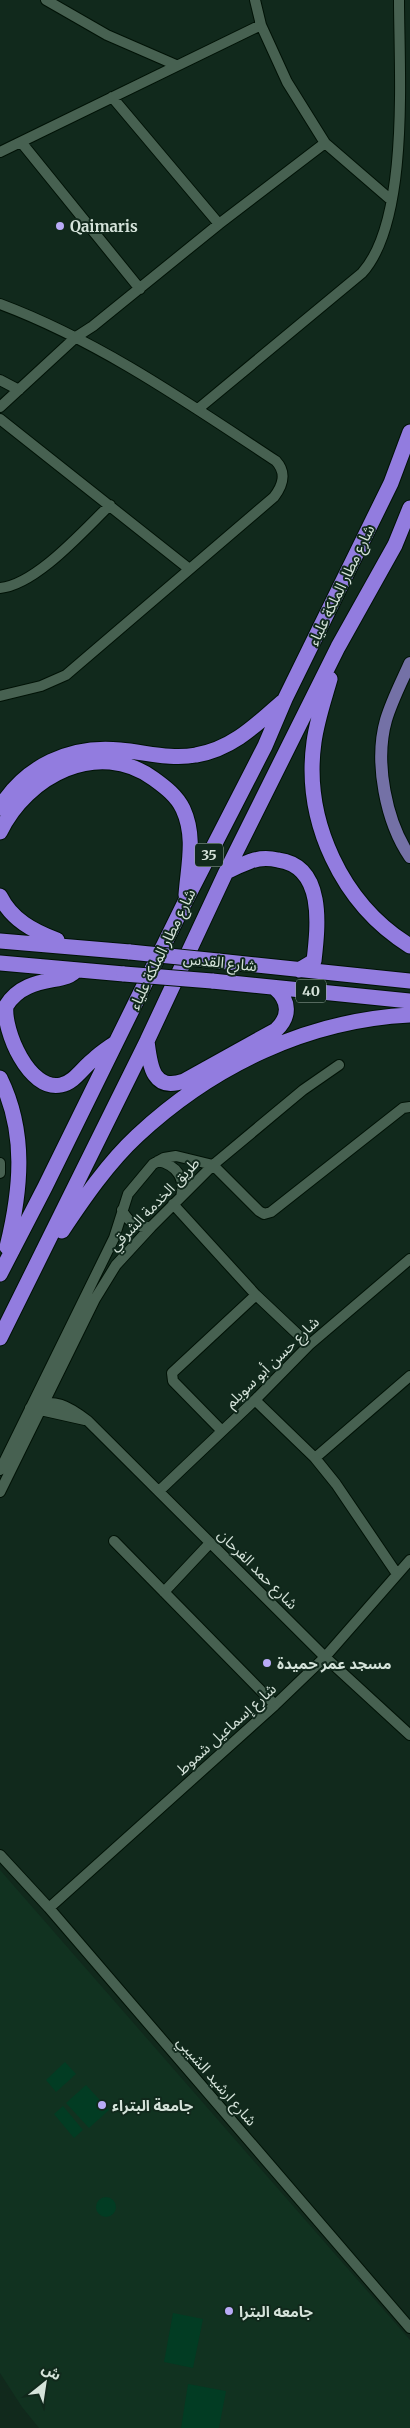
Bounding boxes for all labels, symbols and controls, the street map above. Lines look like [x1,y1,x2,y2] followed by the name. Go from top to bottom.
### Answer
[70,217,138,236] place label: Qaimaris
[54,220,66,232] marker: Qaimaris
[304,521,381,650] street label: شارع مطار الملكة علياء
[195,844,223,866] road number: 35
[125,885,202,1014] street label: شارع مطار الملكة علياء
[182,949,258,978] street label: شارع القدس
[296,979,326,1002] road number: 40
[104,1153,205,1257] street label: طريق الخدمة الشرقي
[221,1312,325,1414] street label: شارع حسن أبو سويلم
[212,1525,302,1615] street label: شارع حمد الفرحان
[277,1654,392,1673] place label: مسجد عمر حميدة
[261,1657,273,1669] marker: مسجد عمر حميدة
[172,1679,282,1781] street label: شارع إسماعيل شموط
[171,2032,261,2132] street label: شارع ارشيد الشيبي
[112,2096,194,2115] place label: جامعة البتراء
[96,2099,108,2111] marker: جامعة البتراء
[239,2302,314,2321] place label: جامعه البترا
[223,2305,235,2317] marker: جامعه البترا
[20,2358,70,2408] north arrow
[39,2359,64,2384] text: ش

